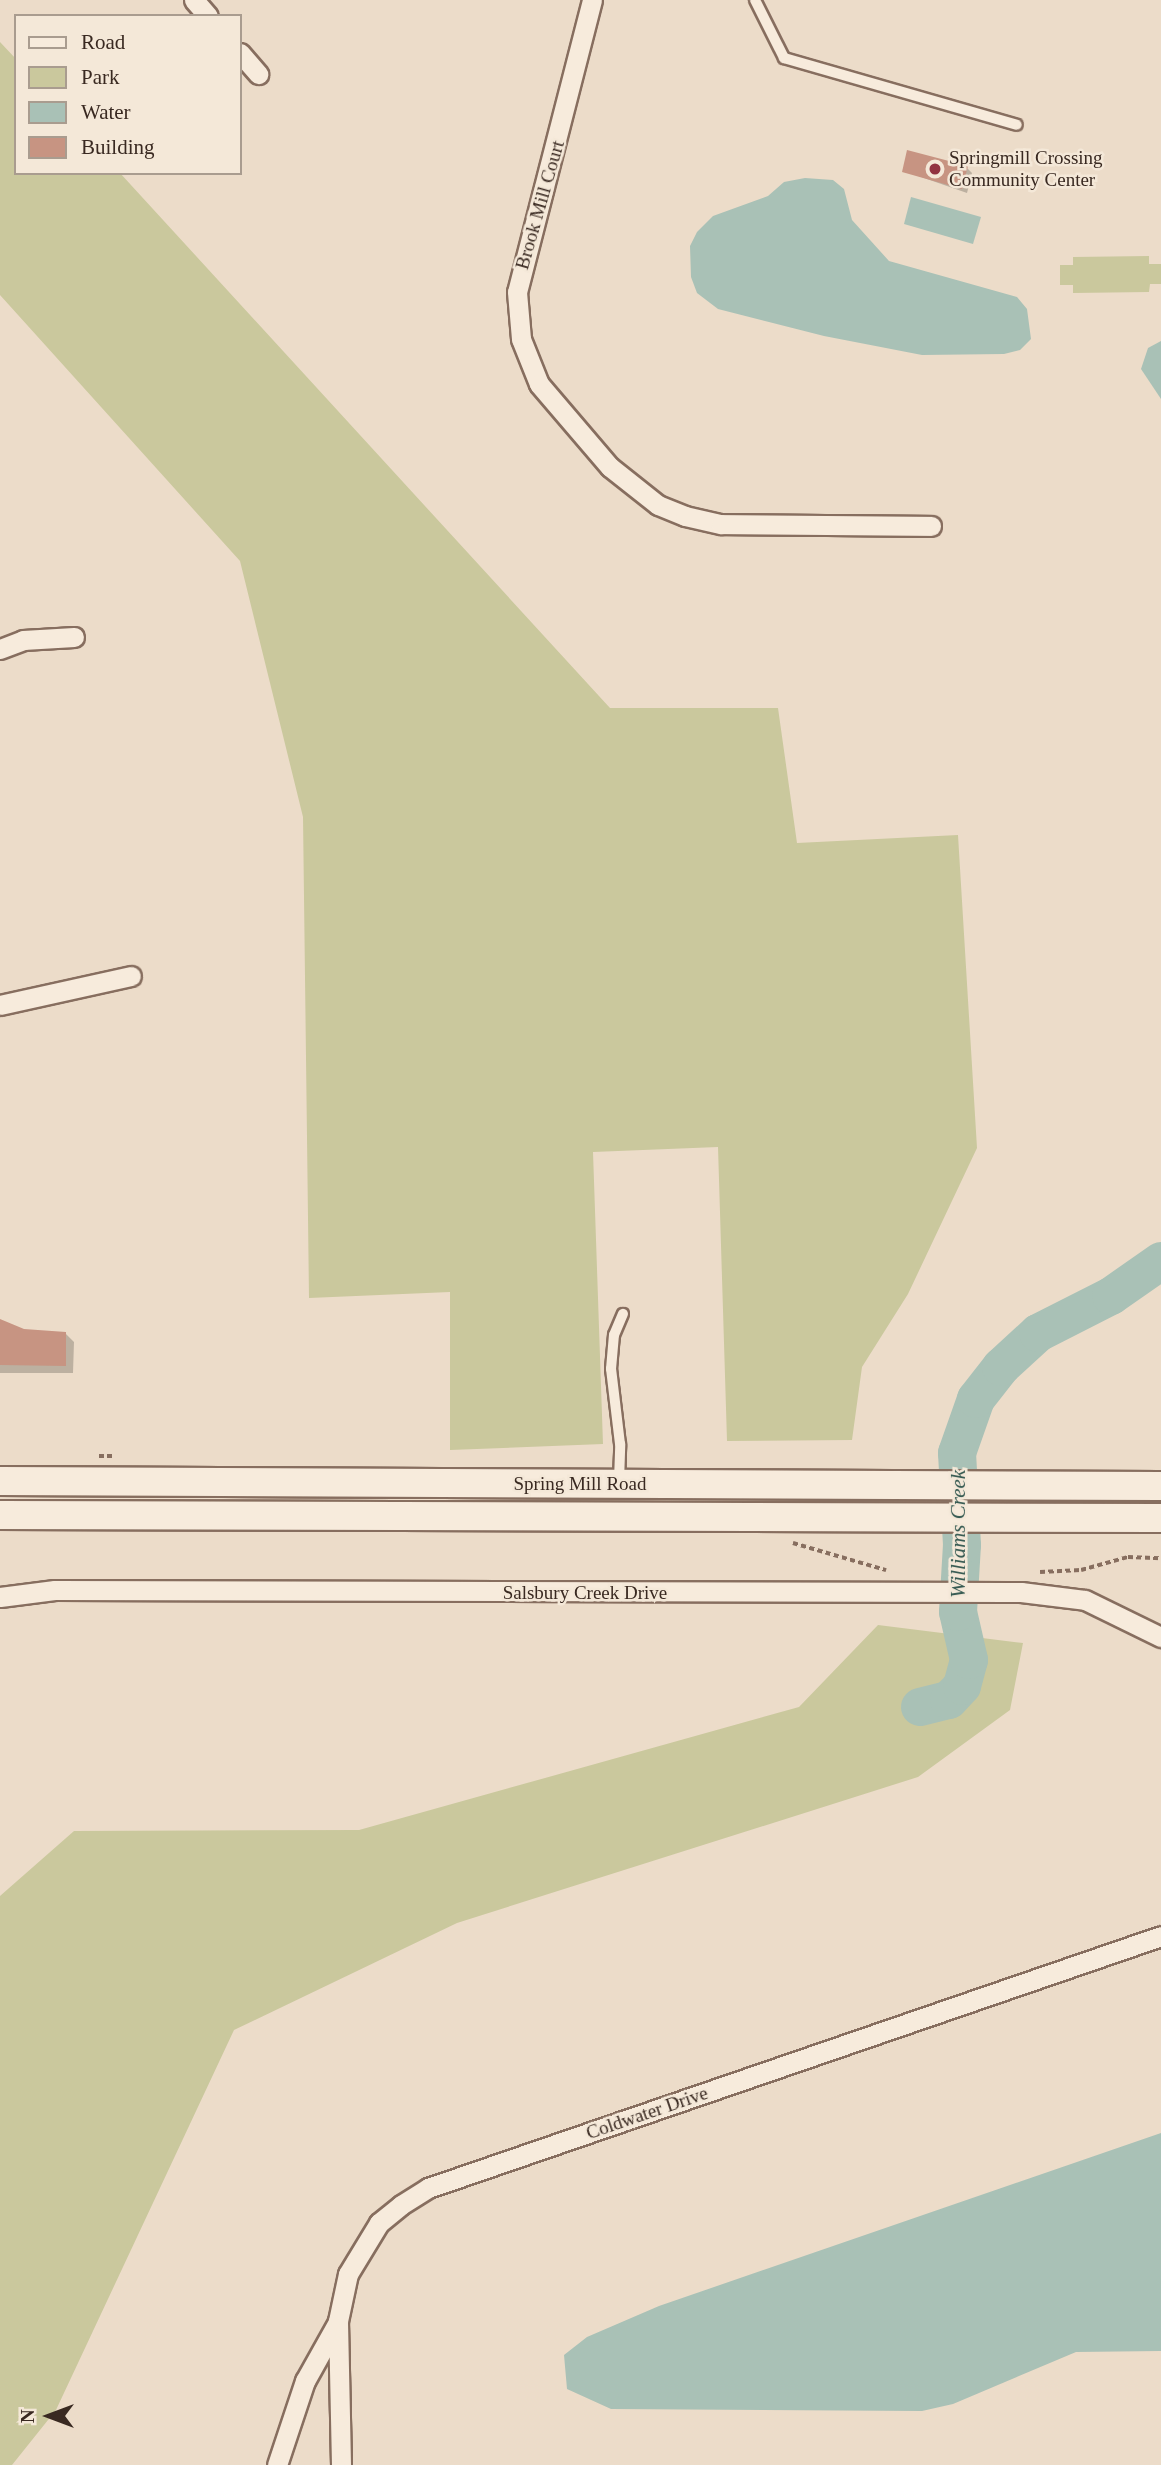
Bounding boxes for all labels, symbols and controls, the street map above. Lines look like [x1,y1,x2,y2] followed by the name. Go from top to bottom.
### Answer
[14,14,242,175] legend
[81,30,125,54] text: Road
[81,65,120,89] text: Park
[81,100,131,124] text: Water
[81,135,155,159] text: Building
[511,138,569,272] street label: Brook Mill Court
[949,147,1103,191] place label: Springmill Crossing Community Center
[927,161,943,177] marker: Springmill Crossing Community Center
[945,1470,971,1598] water label: Williams Creek
[513,1473,647,1495] street label: Spring Mill Road
[503,1582,667,1604] street label: Salsbury Creek Drive
[583,2082,711,2144] street label: Coldwater Drive
[14,2381,84,2451] north arrow
[17,2409,38,2423] text: N

